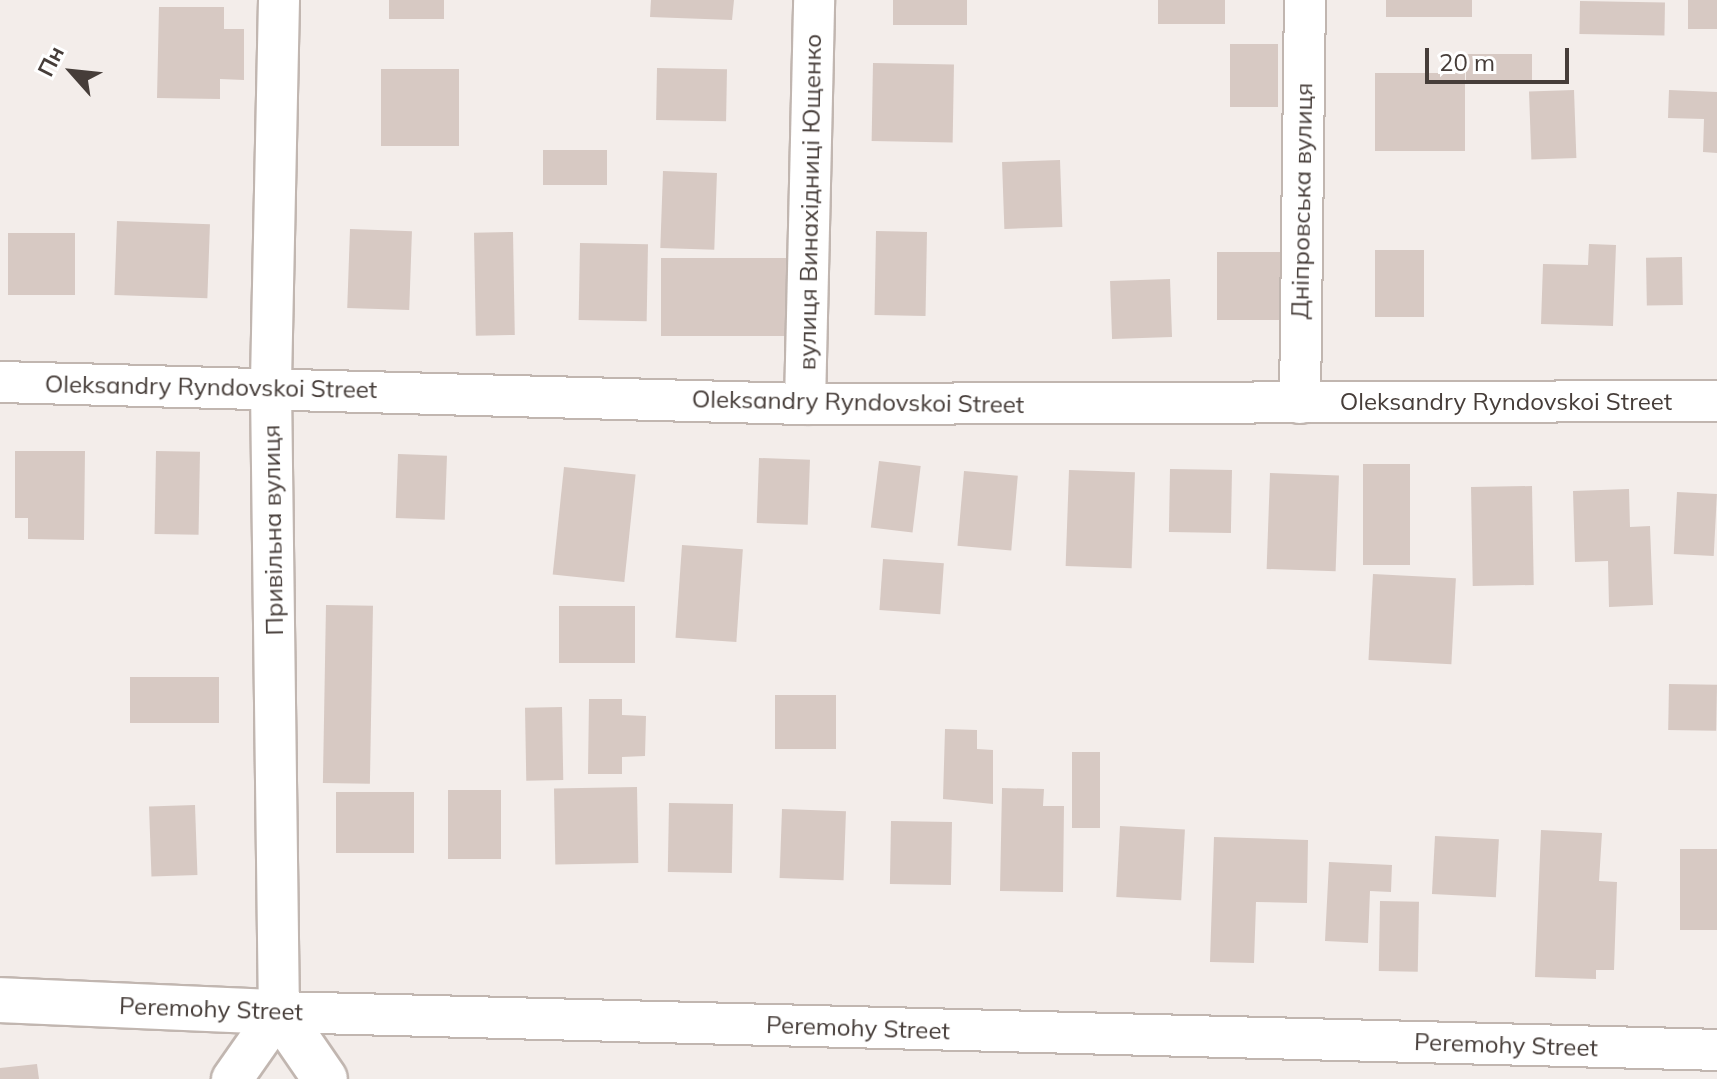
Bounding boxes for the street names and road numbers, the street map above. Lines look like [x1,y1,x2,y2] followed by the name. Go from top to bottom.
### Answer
[793,33,827,371] street label: вулиця Винахідниці Ющенко
[1286,82,1318,320] street label: Дніпровська вулиця
[45,370,377,404] street label: Oleksandry Ryndovskoi Street
[692,385,1024,419] street label: Oleksandry Ryndovskoi Street
[1340,388,1672,416] street label: Oleksandry Ryndovskoi Street
[257,424,289,636] street label: Привільна вулиця
[119,991,303,1027] street label: Peremohy Street
[766,1010,950,1046] street label: Peremohy Street
[1414,1027,1598,1063] street label: Peremohy Street

